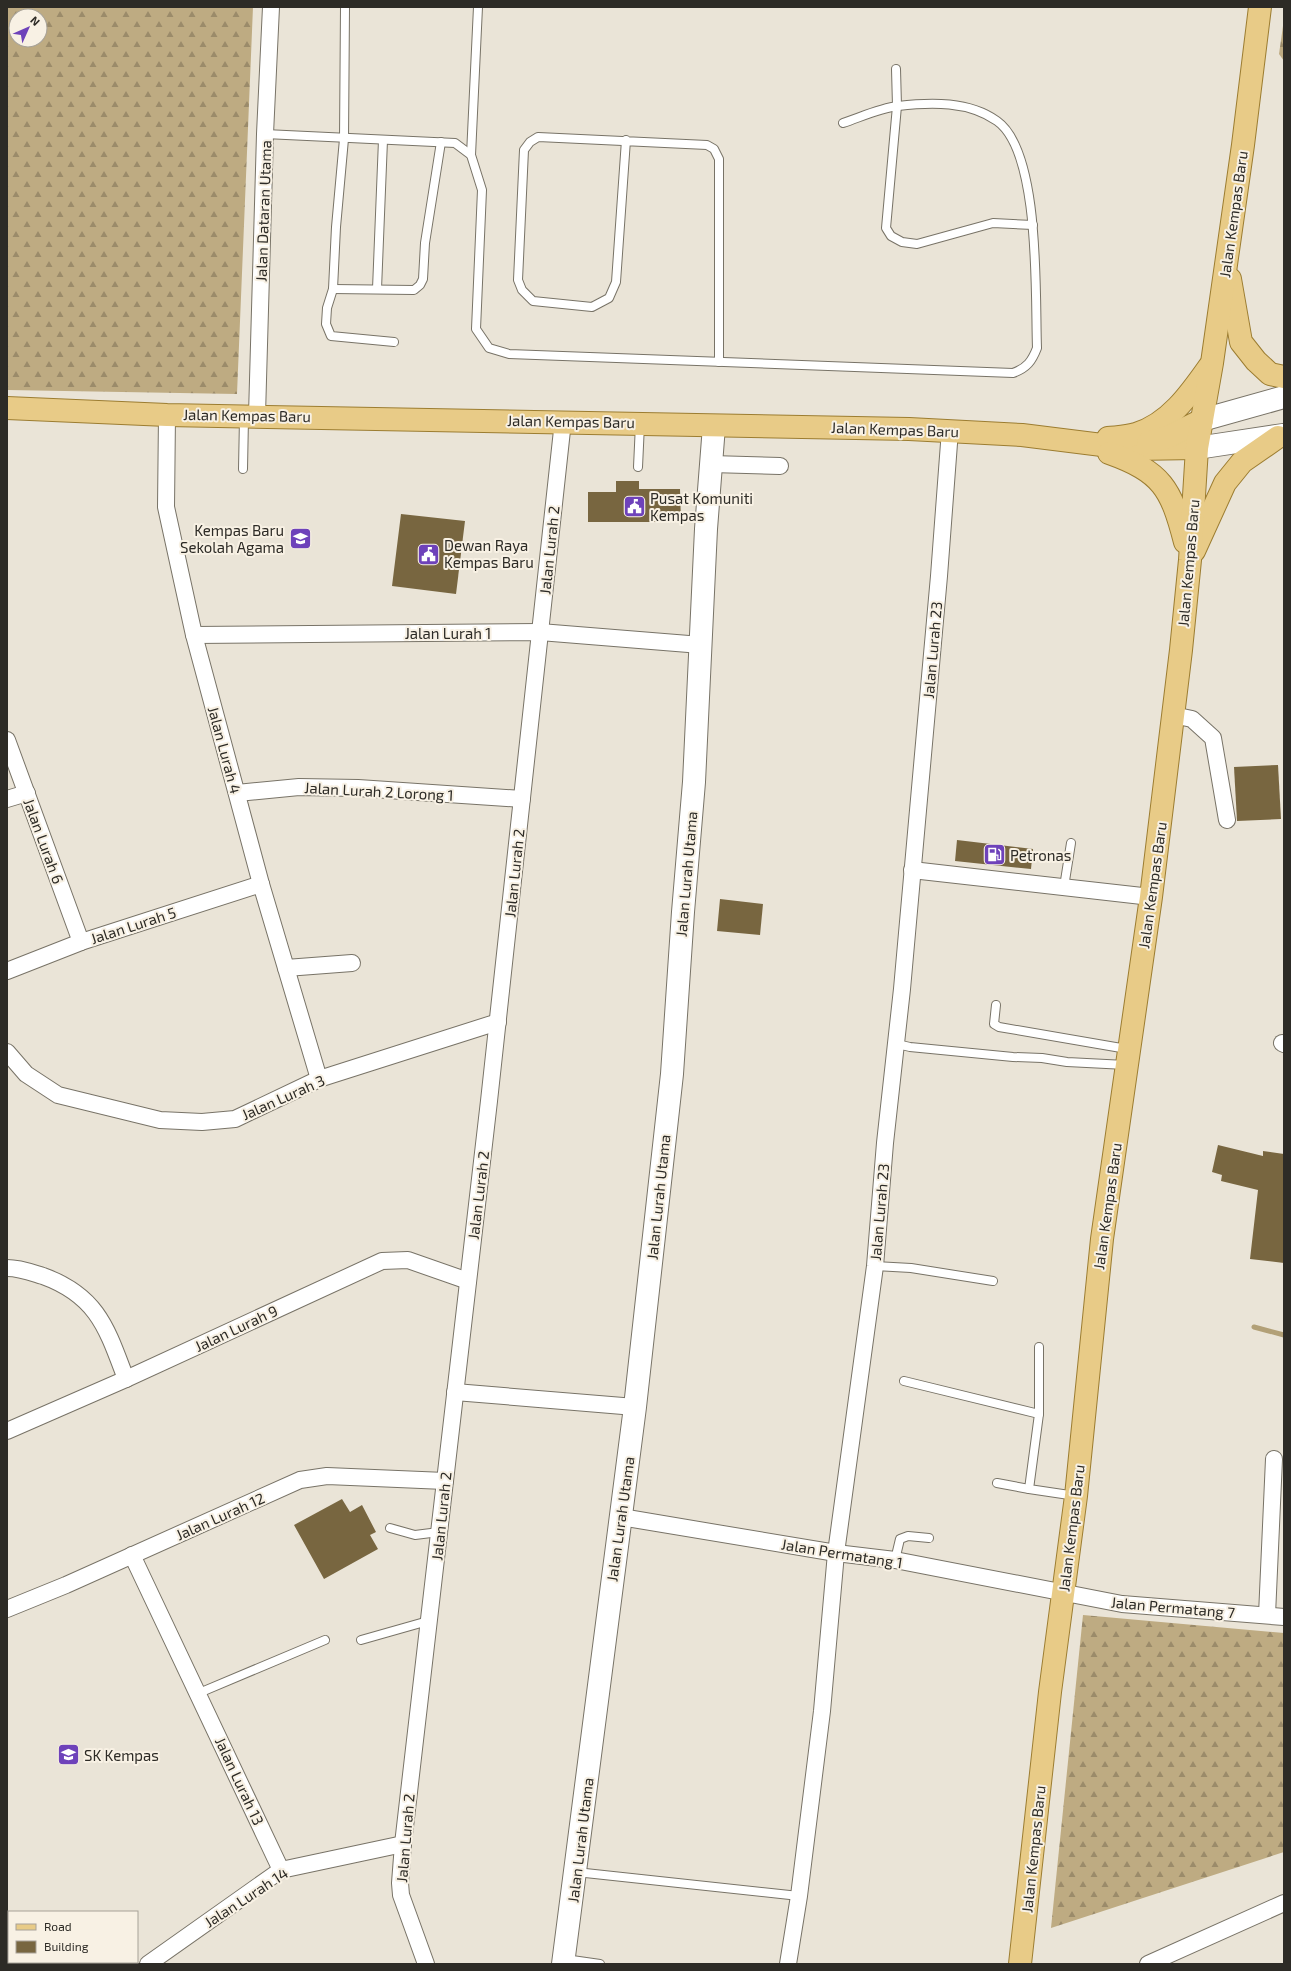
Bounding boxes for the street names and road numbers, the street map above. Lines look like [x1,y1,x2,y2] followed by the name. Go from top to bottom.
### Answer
[252,140,274,282] street label: Jalan Dataran Utama
[1215,149,1251,279] street label: Jalan Kempas Baru
[183,405,311,425] street label: Jalan Kempas Baru
[507,411,635,431] street label: Jalan Kempas Baru
[831,418,959,440] street label: Jalan Kempas Baru
[1173,498,1203,628] street label: Jalan Kempas Baru
[535,505,563,595] street label: Jalan Lurah 2
[919,601,945,699] street label: Jalan Lurah 23
[405,624,491,642] street label: Jalan Lurah 1
[205,704,245,796] street label: Jalan Lurah 4
[304,778,454,804] street label: Jalan Lurah 2 Lorong 1
[20,796,68,886] street label: Jalan Lurah 6
[672,810,700,938] street label: Jalan Lurah Utama
[1134,820,1170,950] street label: Jalan Kempas Baru
[500,828,528,918] street label: Jalan Lurah 2
[88,903,178,947] street label: Jalan Lurah 5
[239,1071,327,1123] street label: Jalan Lurah 3
[642,1133,674,1261] street label: Jalan Lurah Utama
[1089,1141,1125,1271] street label: Jalan Kempas Baru
[464,1150,492,1240] street label: Jalan Lurah 2
[866,1163,892,1261] street label: Jalan Lurah 23
[192,1301,280,1355] street label: Jalan Lurah 9
[602,1455,638,1583] street label: Jalan Lurah Utama
[1054,1463,1088,1593] street label: Jalan Kempas Baru
[427,1471,455,1561] street label: Jalan Lurah 2
[173,1488,267,1544] street label: Jalan Lurah 12
[780,1535,904,1571] street label: Jalan Permatang 1
[1110,1593,1236,1621] street label: Jalan Permatang 7
[212,1734,268,1828] street label: Jalan Lurah 13
[563,1776,597,1904] street label: Jalan Lurah Utama
[1017,1784,1049,1914] street label: Jalan Kempas Baru
[392,1793,418,1883] street label: Jalan Lurah 2
[201,1863,291,1931] street label: Jalan Lurah 14

